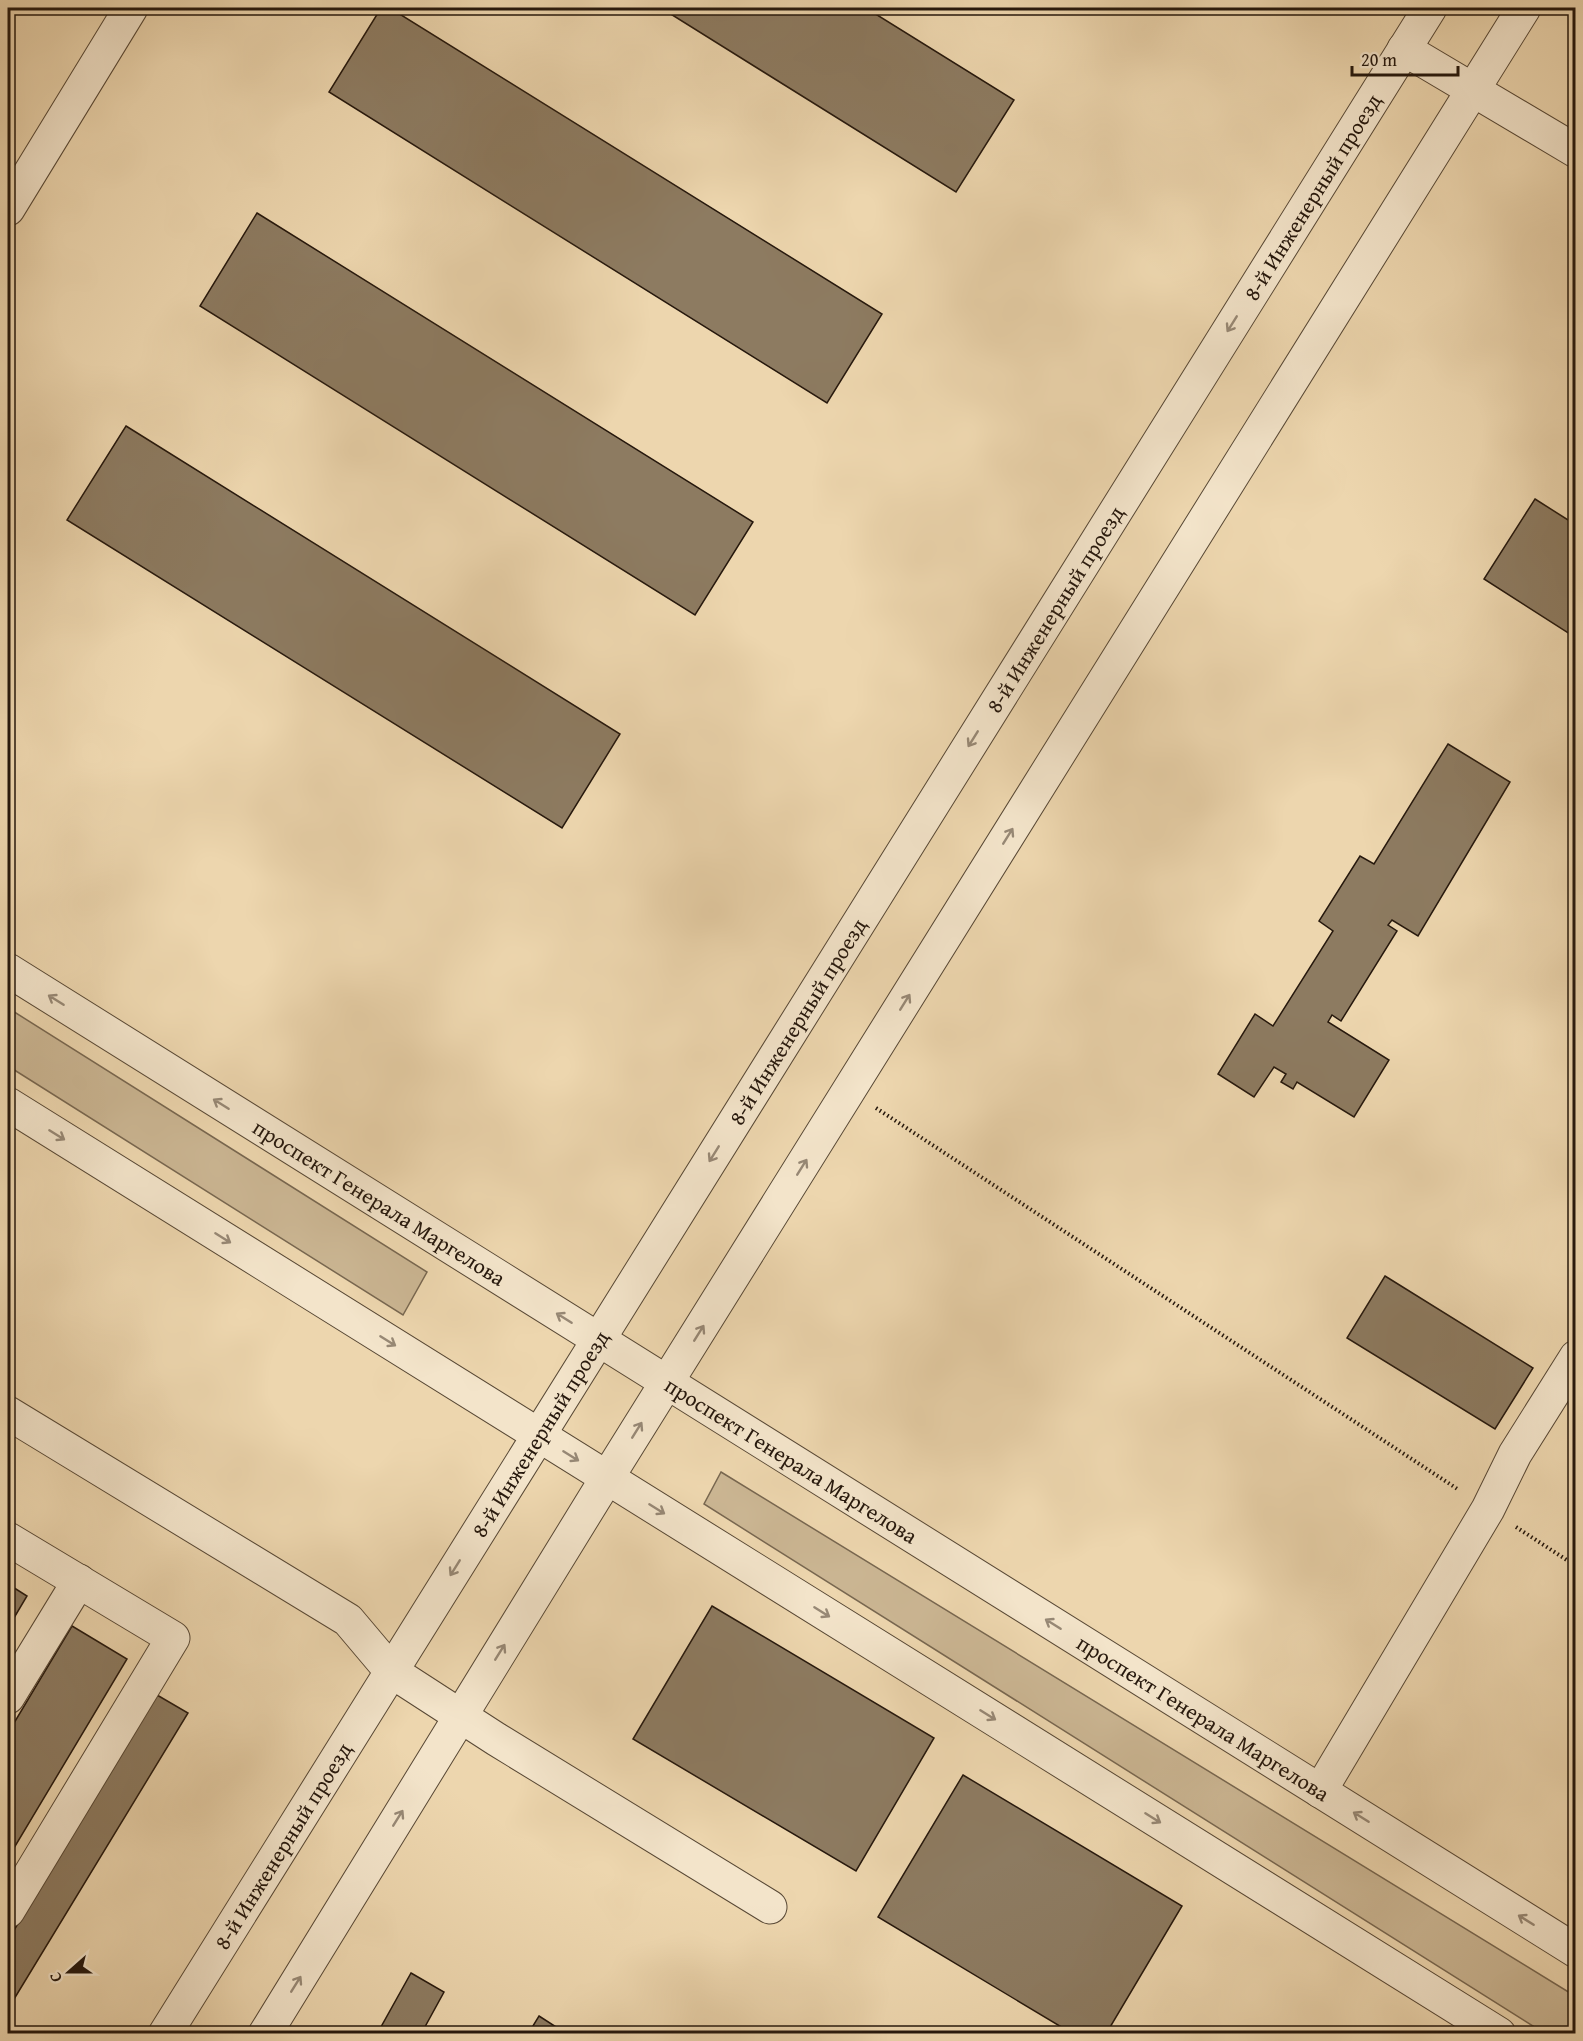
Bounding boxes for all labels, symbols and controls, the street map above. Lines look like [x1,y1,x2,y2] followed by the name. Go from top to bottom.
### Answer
[1352,39,1458,77] scale bar
[1361,46,1397,73] text: 20 m
[1235,87,1389,306] street label: 8-й Инженерный проезд
[1226,315,1238,332] one-way arrow
[978,499,1132,719] street label: 8-й Инженерный проезд
[967,730,979,747] one-way arrow
[1002,828,1014,845] one-way arrow
[721,911,874,1131] street label: 8-й Инженерный проезд
[47,994,64,1007] one-way arrow
[899,994,911,1011] one-way arrow
[213,1097,230,1109] one-way arrow
[247,1111,512,1294] street label: проспект Генерала Маргелова
[48,1129,65,1141] one-way arrow
[708,1145,720,1162] one-way arrow
[796,1159,808,1176] one-way arrow
[214,1233,231,1245] one-way arrow
[556,1312,573,1324] one-way arrow
[463,1324,617,1543] street label: 8-й Инженерный проезд
[692,1324,705,1341] one-way arrow
[379,1336,396,1348] one-way arrow
[659,1369,924,1552] street label: проспект Генерала Маргелова
[632,1422,644,1439] one-way arrow
[563,1449,580,1462] one-way arrow
[648,1503,665,1515] one-way arrow
[449,1560,462,1577] one-way arrow
[813,1606,830,1618] one-way arrow
[1045,1617,1062,1629] one-way arrow
[1071,1627,1336,1809] street label: проспект Генерала Маргелова
[494,1643,507,1660] one-way arrow
[979,1709,996,1721] one-way arrow
[206,1736,359,1955] street label: 8-й Инженерный проезд
[393,1810,405,1827] one-way arrow
[1353,1810,1370,1822] one-way arrow
[1144,1812,1161,1824] one-way arrow
[1518,1914,1535,1926] one-way arrow
[39,1942,99,2002] north arrow
[42,1969,68,1986] text: С
[290,1976,302,1993] one-way arrow

